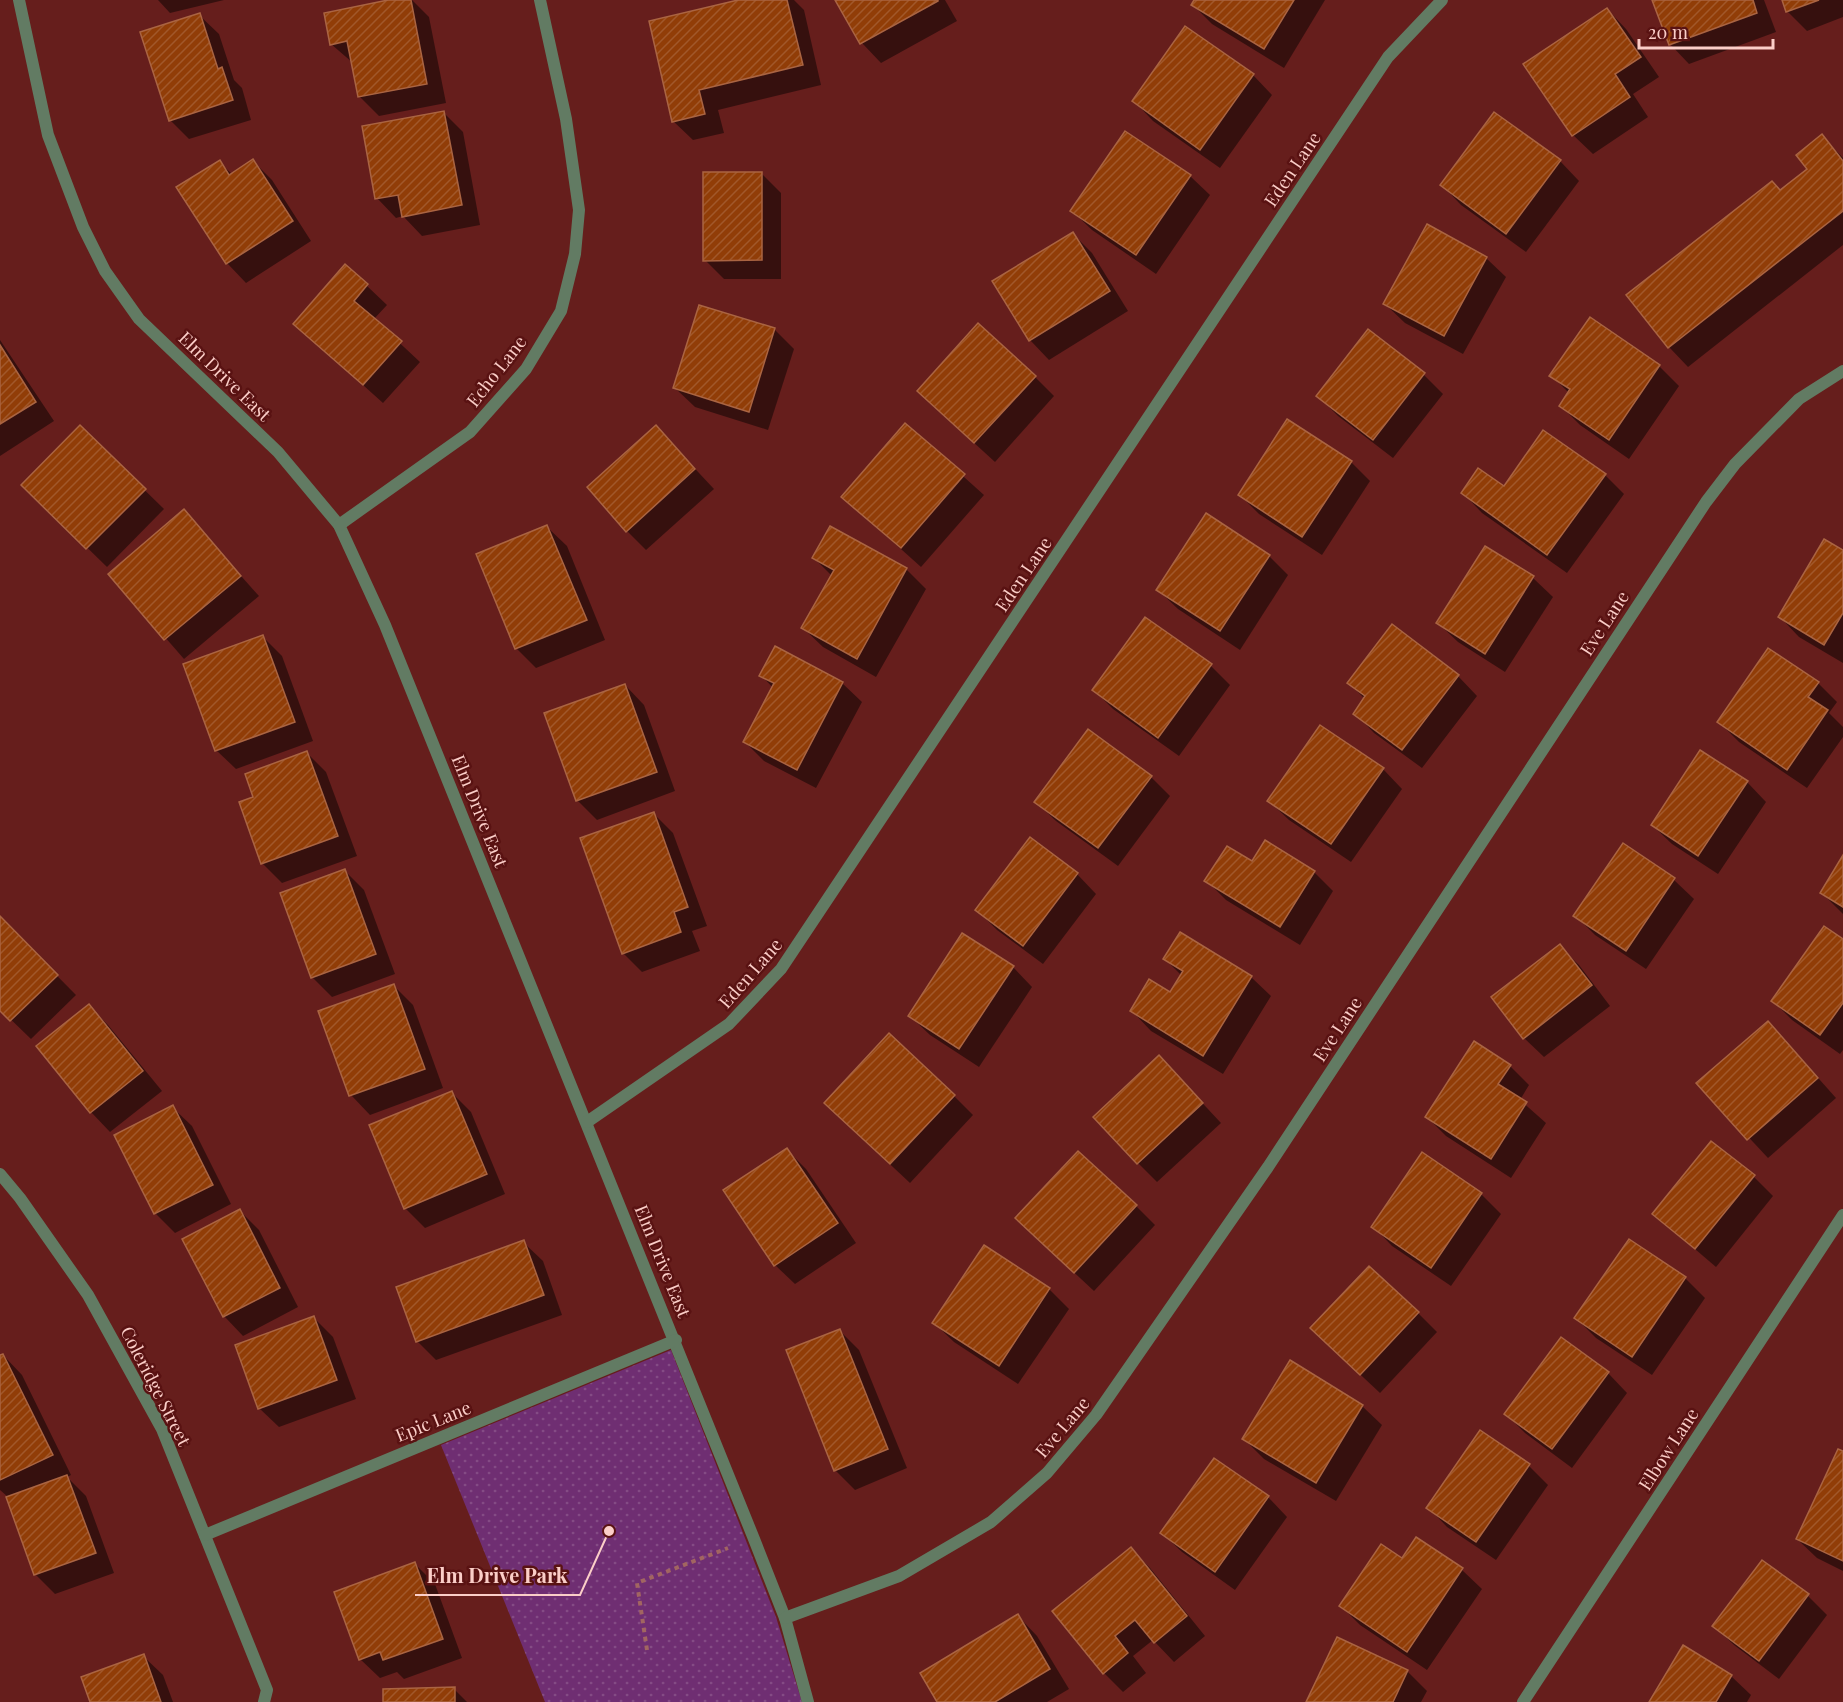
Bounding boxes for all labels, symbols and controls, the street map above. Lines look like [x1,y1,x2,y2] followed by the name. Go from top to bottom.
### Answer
[1639,12,1772,50] scale bar
[1648,20,1688,44] text: 20 m
[1258,127,1326,211] street label: Eden Lane
[174,326,277,427] street label: Elm Drive East
[461,330,531,412] street label: Echo Lane
[989,532,1057,616] street label: Eden Lane
[1574,586,1634,660] street label: Eve Lane
[446,751,514,871] street label: Elm Drive East
[713,933,787,1013] street label: Eden Lane
[1307,992,1367,1066] street label: Eve Lane
[629,1201,697,1321] street label: Elm Drive East
[116,1322,197,1450] street label: Coleridge Street
[1029,1391,1095,1463] street label: Eve Lane
[392,1395,474,1447] street label: Epic Lane
[1633,1403,1703,1495] street label: Elbow Lane
[415,1557,580,1595] callout: Elm Drive Park
[427,1561,568,1588] text: Elm Drive Park

